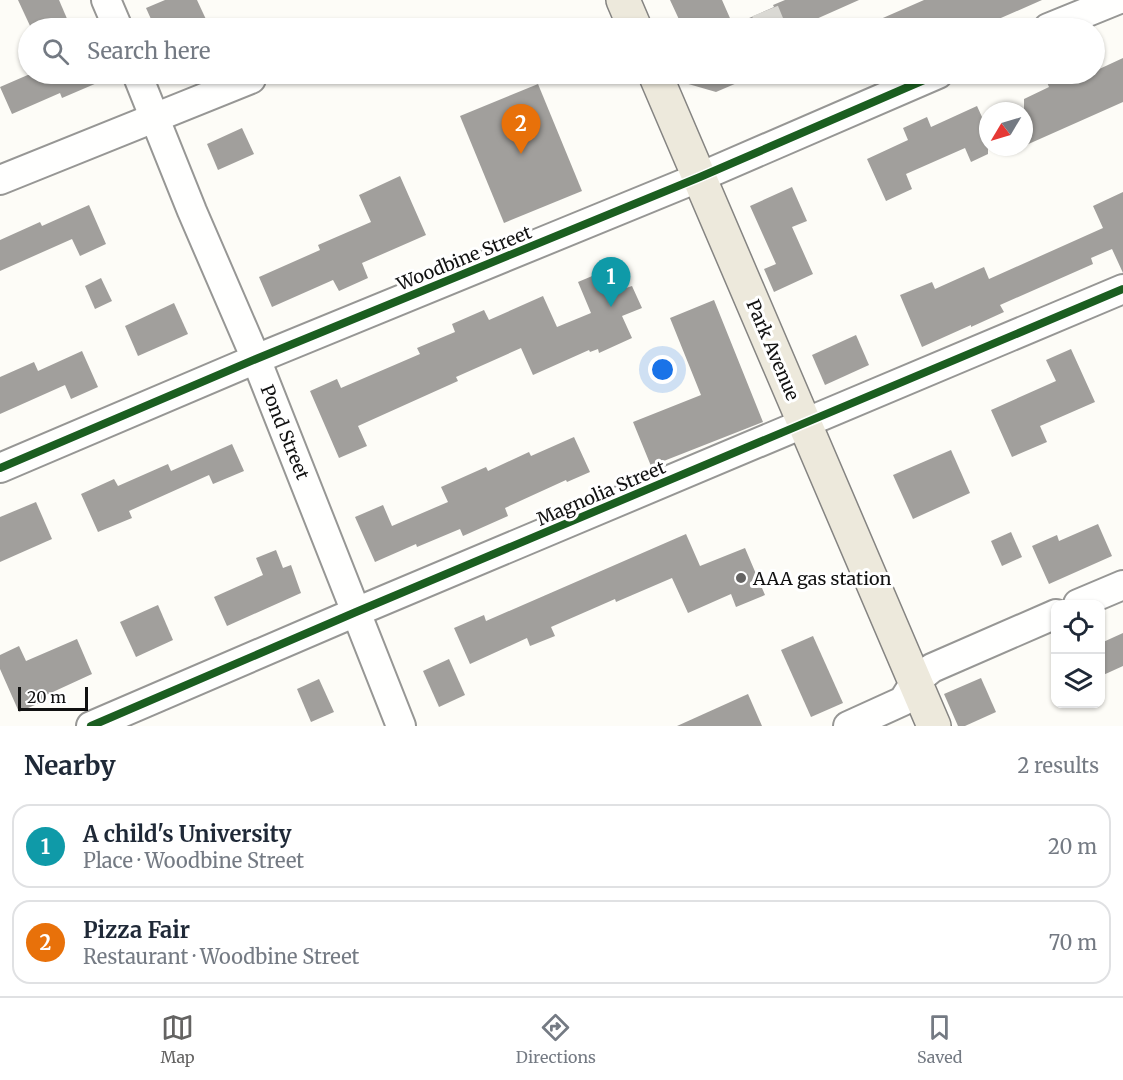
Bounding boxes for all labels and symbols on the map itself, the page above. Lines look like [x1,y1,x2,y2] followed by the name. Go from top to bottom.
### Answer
[979,102,1033,156] north arrow
[502,104,540,154] pin: 2
[392,220,535,296] street label: Woodbine Street
[592,258,630,307] pin: 1
[741,296,805,404] street label: Park Avenue
[648,355,677,384] your location
[256,381,314,483] street label: Pond Street
[533,456,669,530] street label: Magnolia Street
[752,567,891,590] place label: AAA gas station
[734,571,748,585] marker: AAA gas station
[18,684,88,712] scale bar

